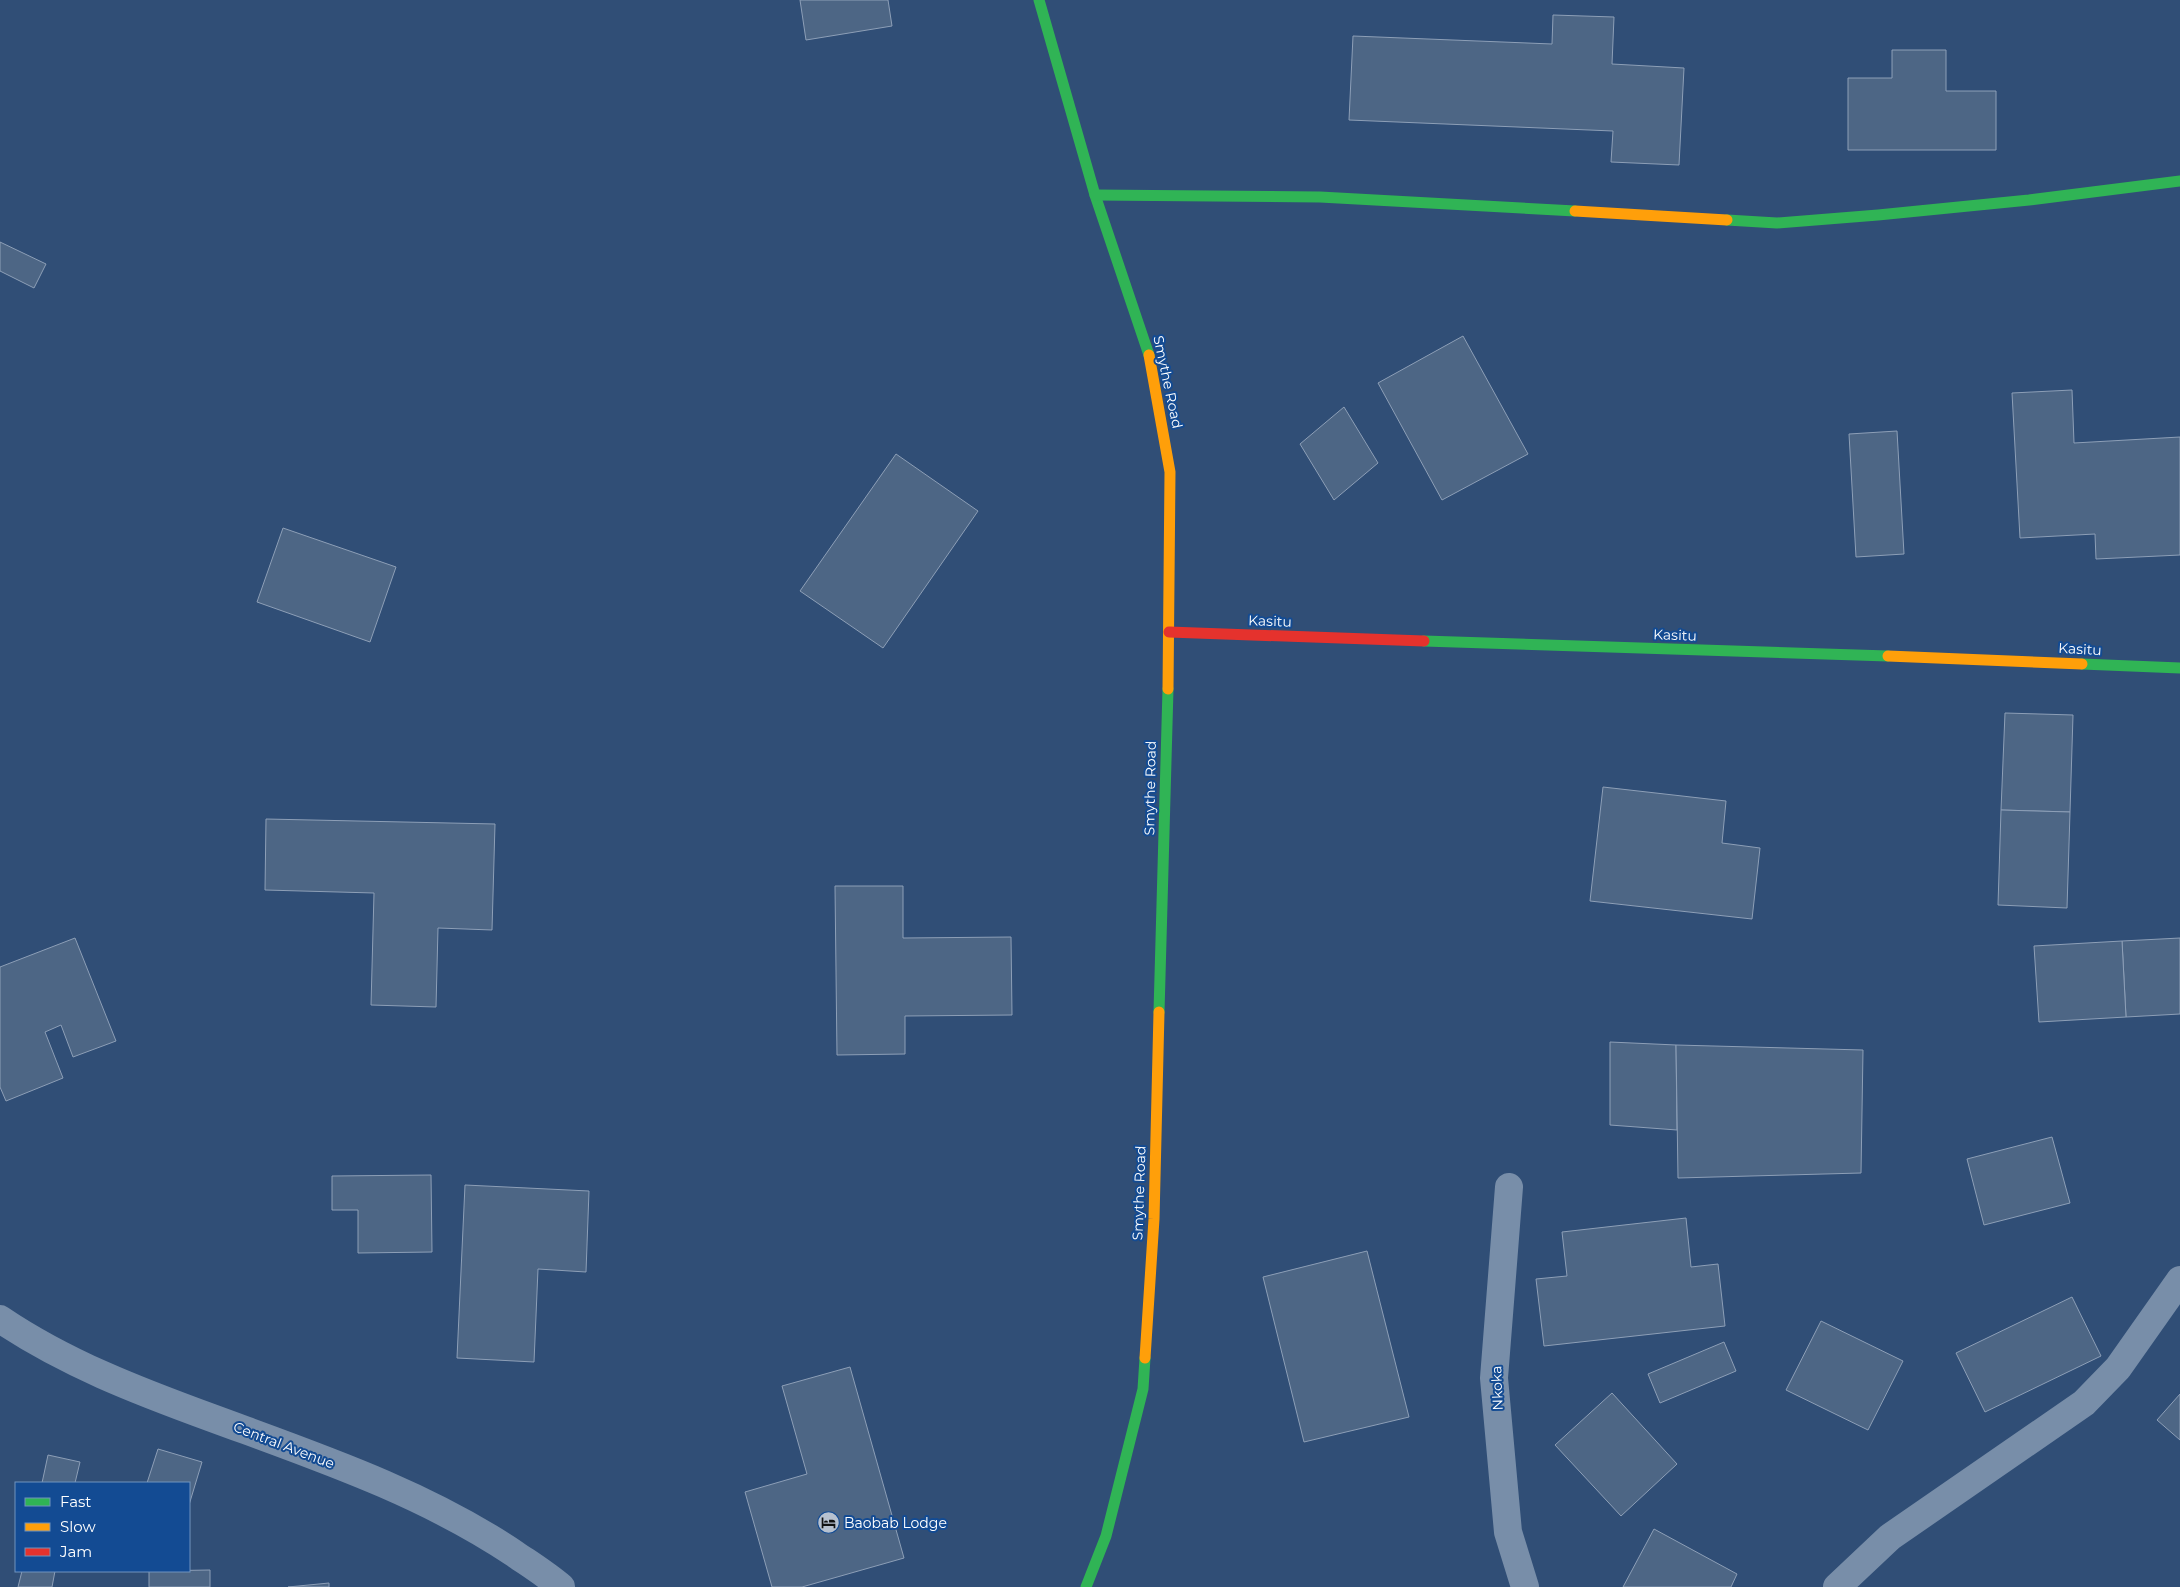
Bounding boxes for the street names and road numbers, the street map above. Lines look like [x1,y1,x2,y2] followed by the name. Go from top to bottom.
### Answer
[1149,334,1187,430] street label: Smythe Road
[1248,611,1292,631] street label: Kasitu
[1653,625,1697,645] street label: Kasitu
[2058,639,2102,659] street label: Kasitu
[1140,740,1160,836] street label: Smythe Road
[1128,1145,1150,1241] street label: Smythe Road
[1487,1365,1507,1411] street label: Nkoka
[231,1417,337,1473] street label: Central Avenue

